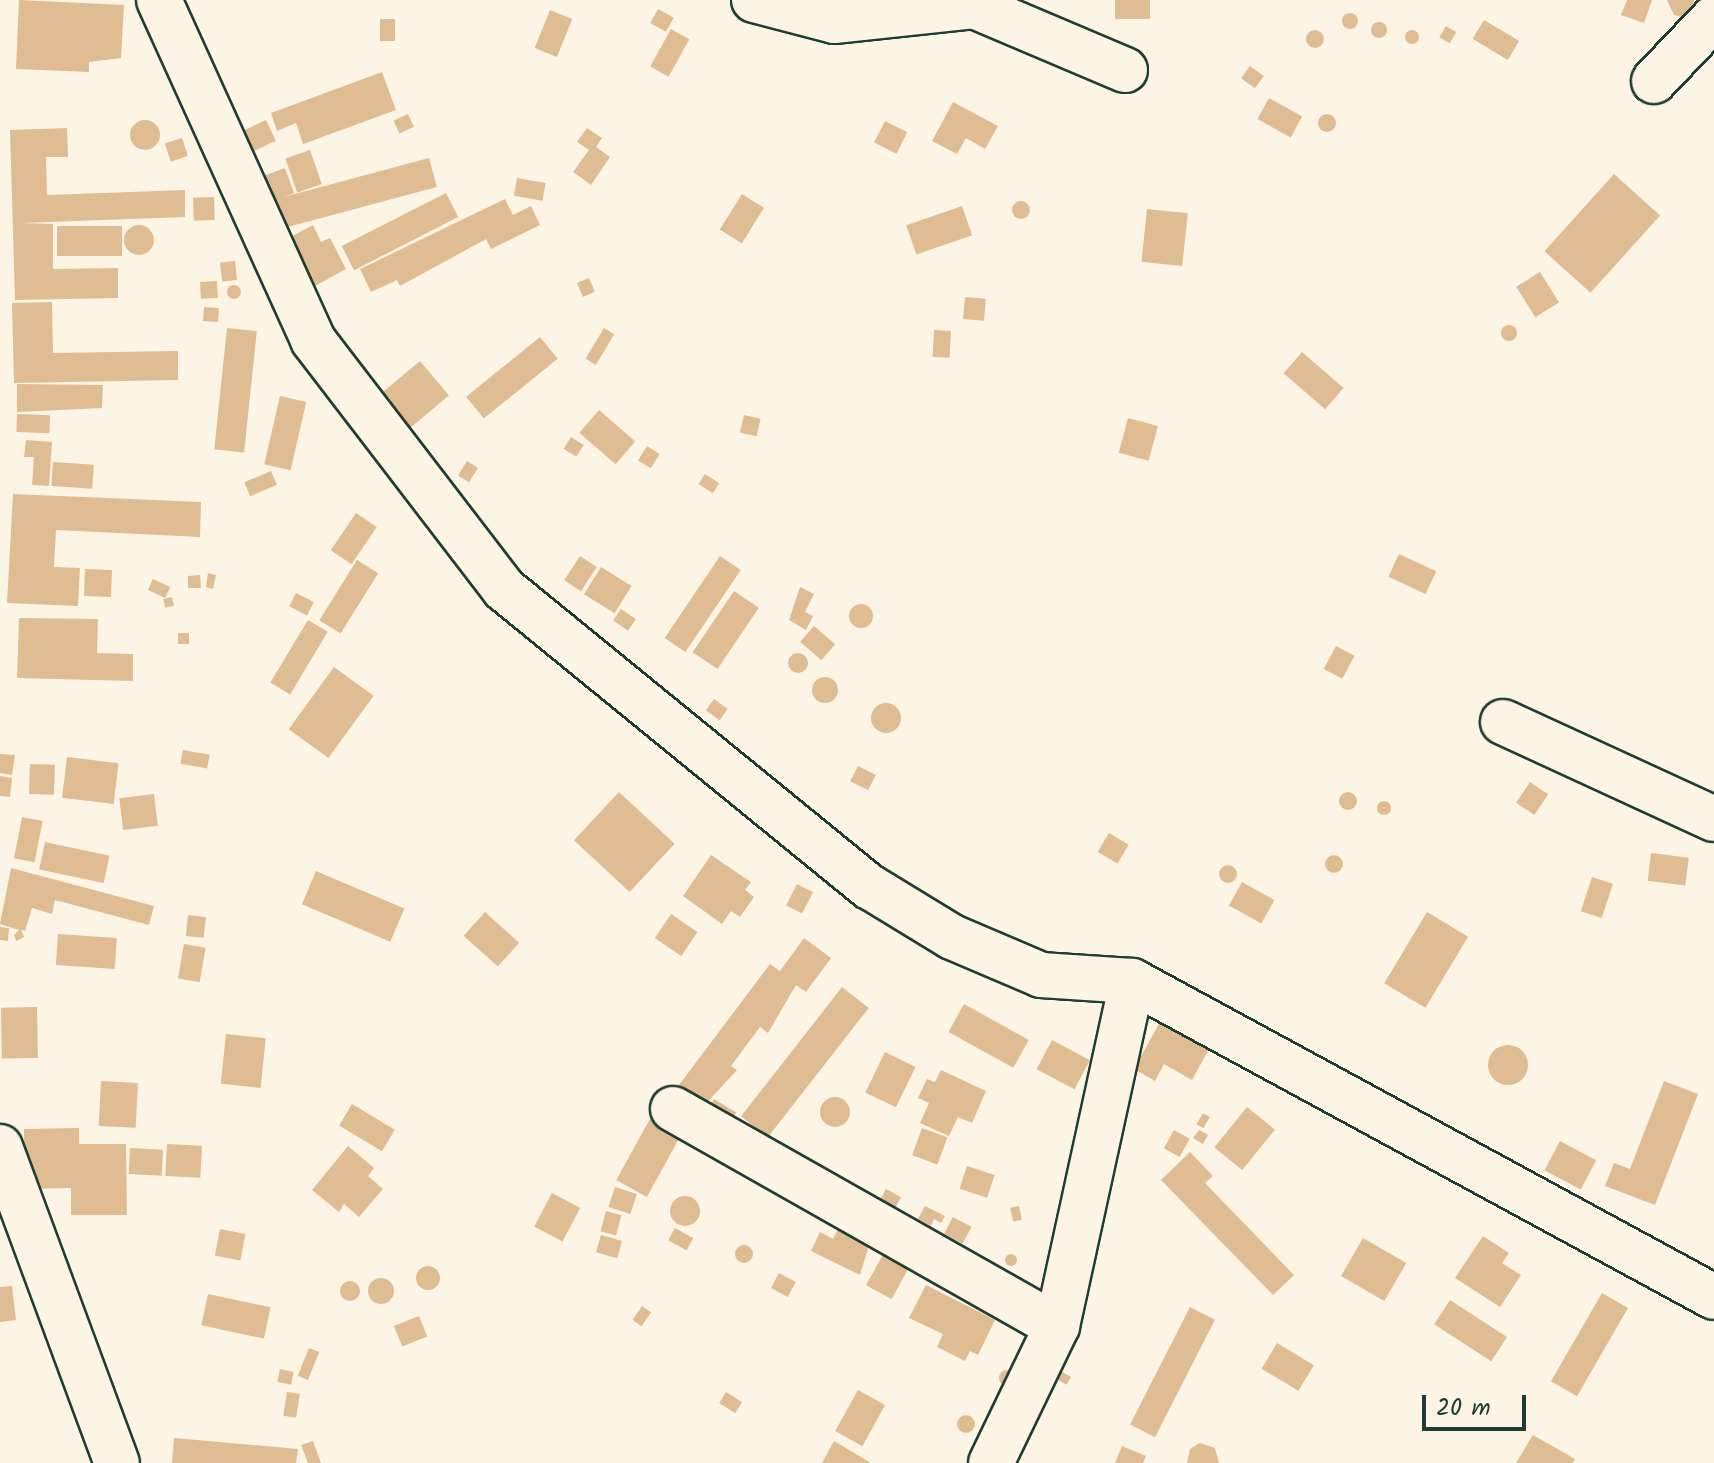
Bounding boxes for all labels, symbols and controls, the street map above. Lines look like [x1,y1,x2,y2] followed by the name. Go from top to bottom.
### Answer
[1426,1379,1530,1429] scale bar
[1436,1389,1491,1428] text: 20 m

